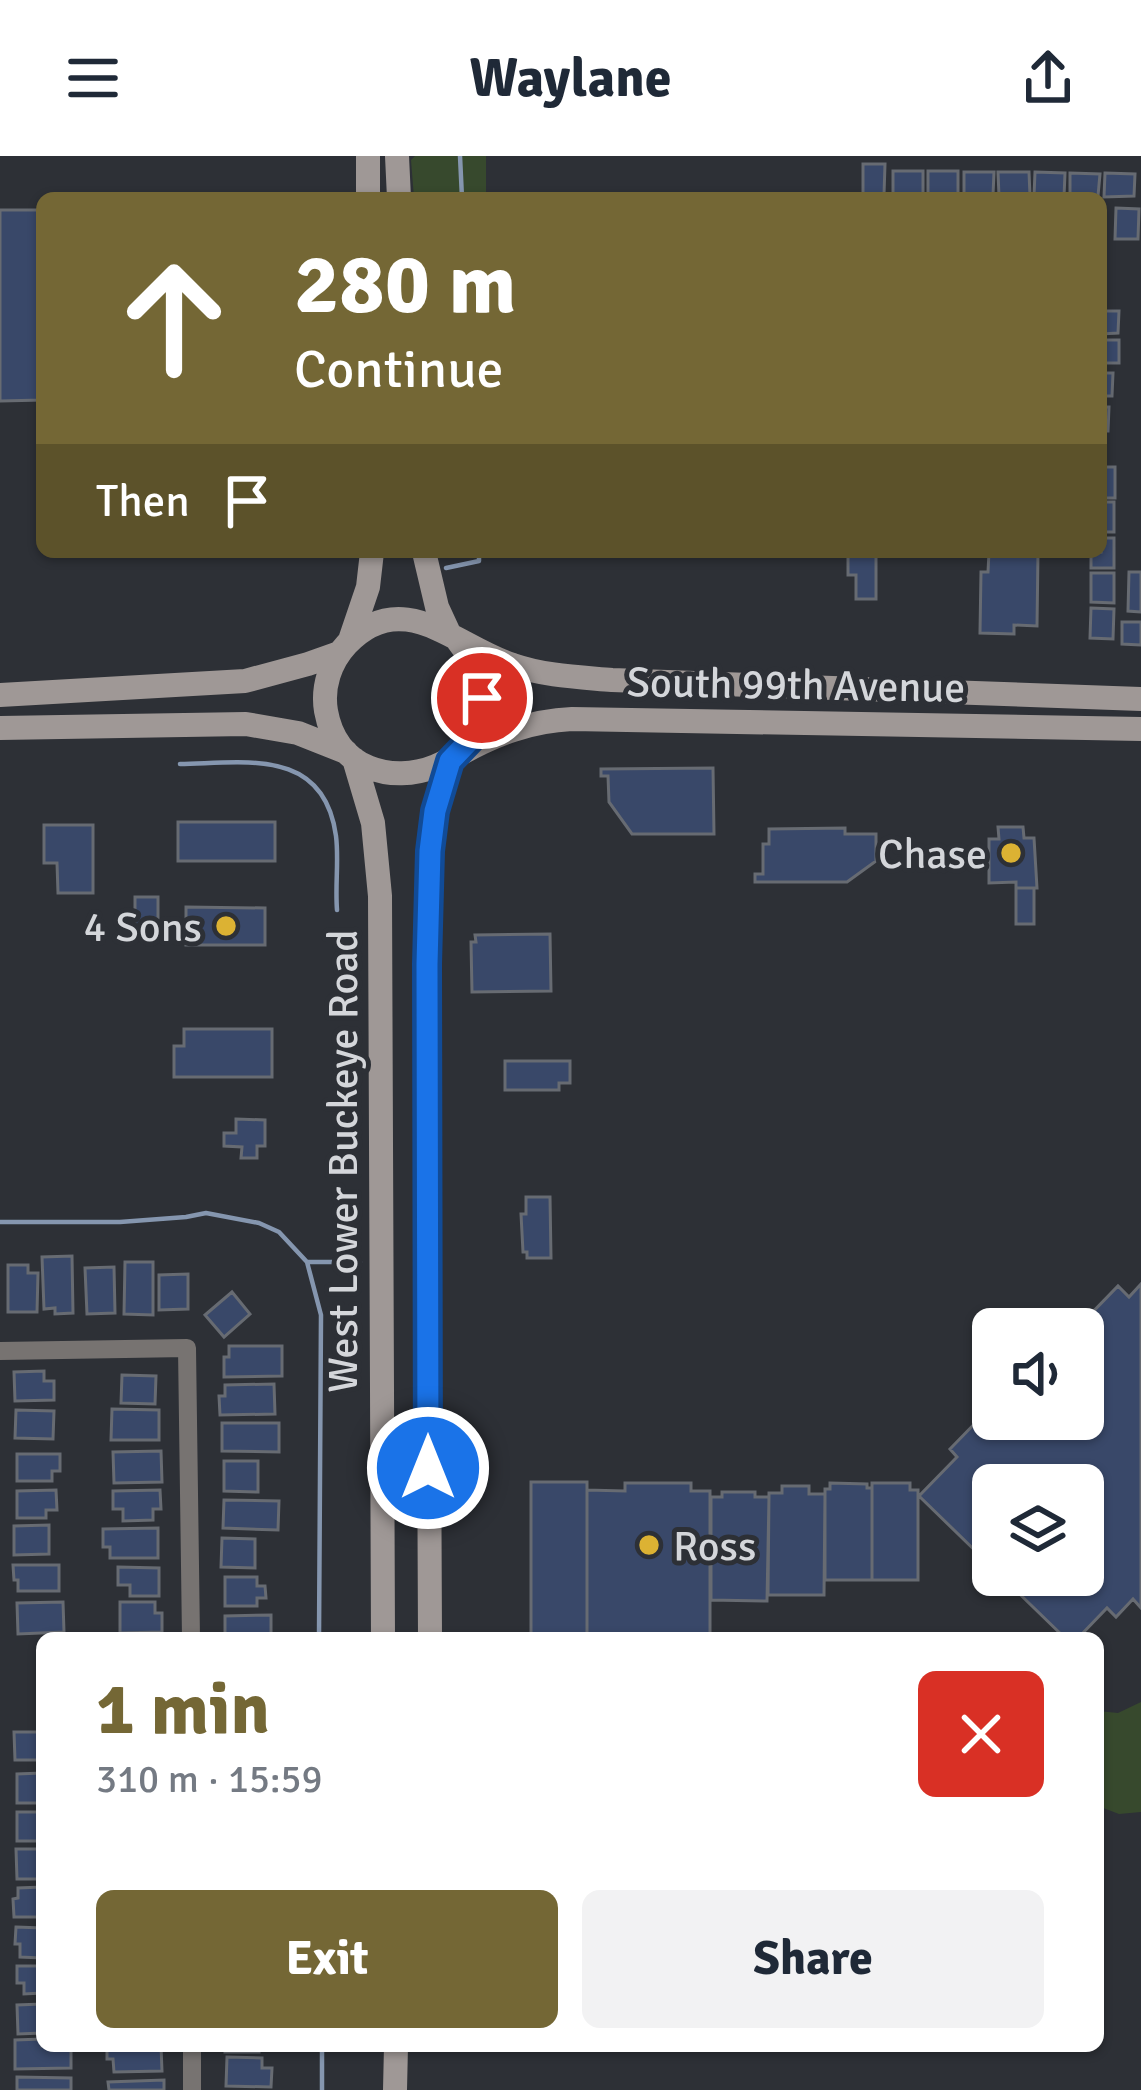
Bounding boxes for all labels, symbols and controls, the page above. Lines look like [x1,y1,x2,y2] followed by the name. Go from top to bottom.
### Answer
[60,45,126,111] icon: menu
[469,45,672,112] text: Waylane
[1015,45,1081,111] icon: share
[294,233,516,337] text: 280 m
[96,240,252,396] icon: ahead
[294,336,504,403] text: Continue
[214,468,280,534] icon: arrive
[96,474,190,529] text: Then
[431,647,533,749] pin
[626,657,966,714] street label: South 99th Avenue
[449,665,515,731] icon: arrive
[878,829,987,880] place label: Chase
[998,840,1024,866] marker: Chase
[84,902,202,953] place label: 4 Sons
[213,913,239,939] marker: 4 Sons
[318,929,369,1393] street label: West Lower Buckeye Road
[972,1308,1104,1596] map controls
[972,1308,1104,1440] button: sound
[365,1405,491,1531] position arrow
[972,1464,1104,1596] button: layers
[673,1521,756,1572] place label: Ross
[636,1532,662,1558] marker: Ross
[96,1665,270,1754] text: 1 min
[918,1671,1044,1797] button: close
[96,1755,323,1803] text: 310 m · 15:59
[96,1890,558,2028] button: Exit
[582,1890,1044,2028] button: Share

